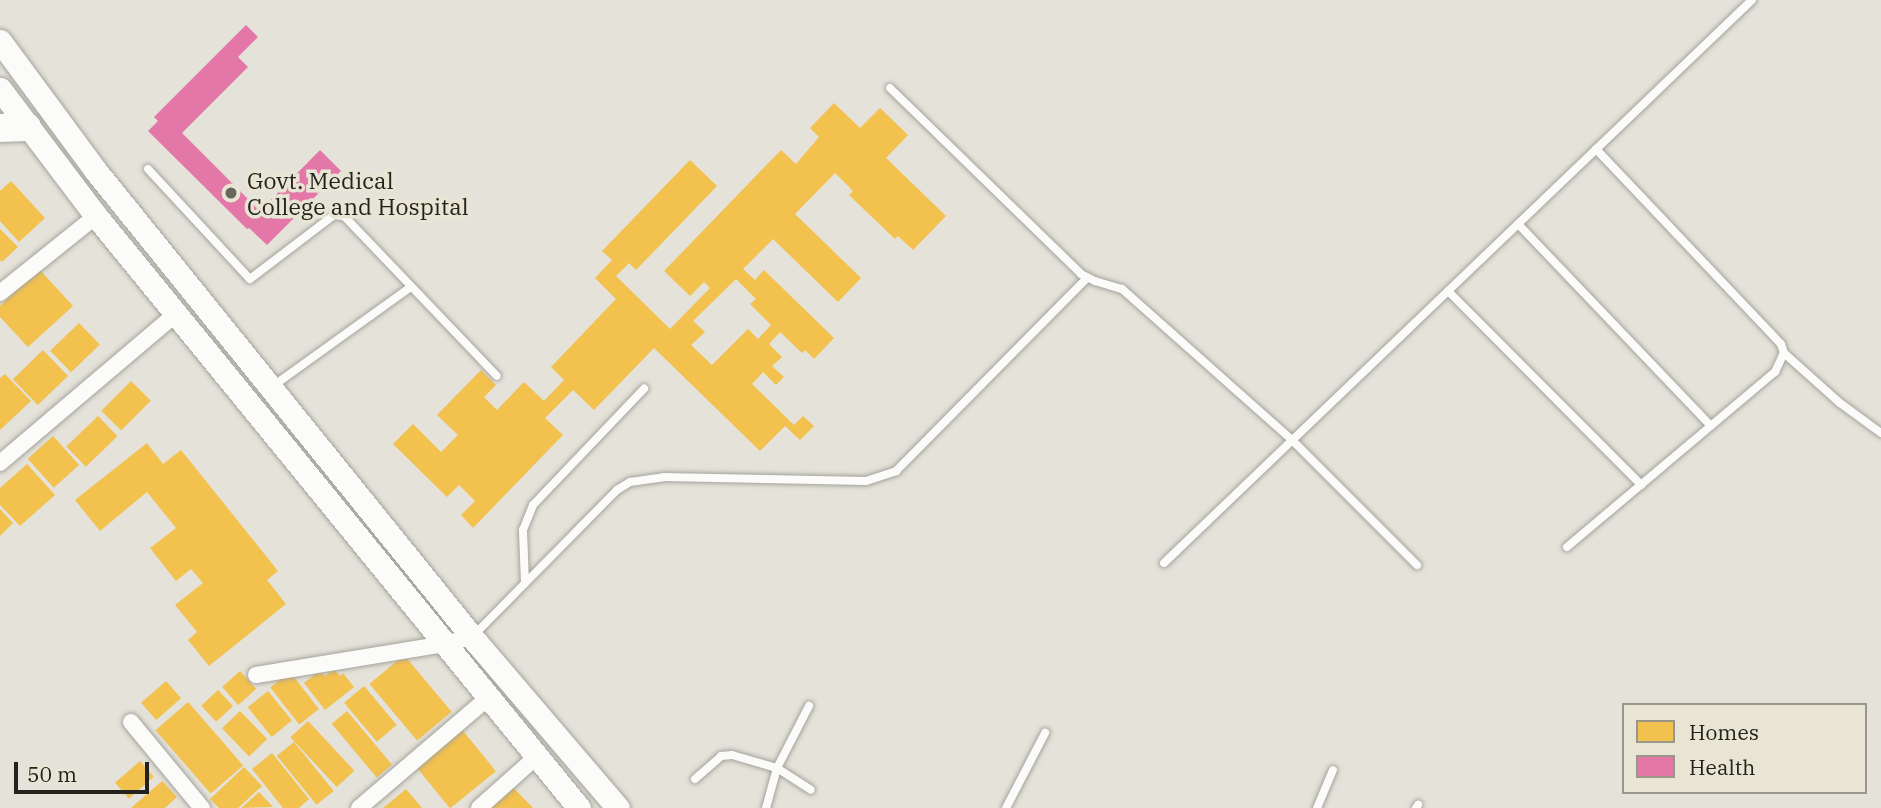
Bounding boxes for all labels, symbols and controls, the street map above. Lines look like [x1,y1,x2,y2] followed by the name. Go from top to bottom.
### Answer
[247,166,469,220] place label: Govt. Medical College and Hospital
[221,183,241,203] marker: Govt. Medical College and Hospital
[1622,703,1867,794] legend
[1689,718,1759,746] text: Homes
[18,748,152,792] scale bar
[1689,753,1755,781] text: Health
[27,760,77,788] text: 50 m

